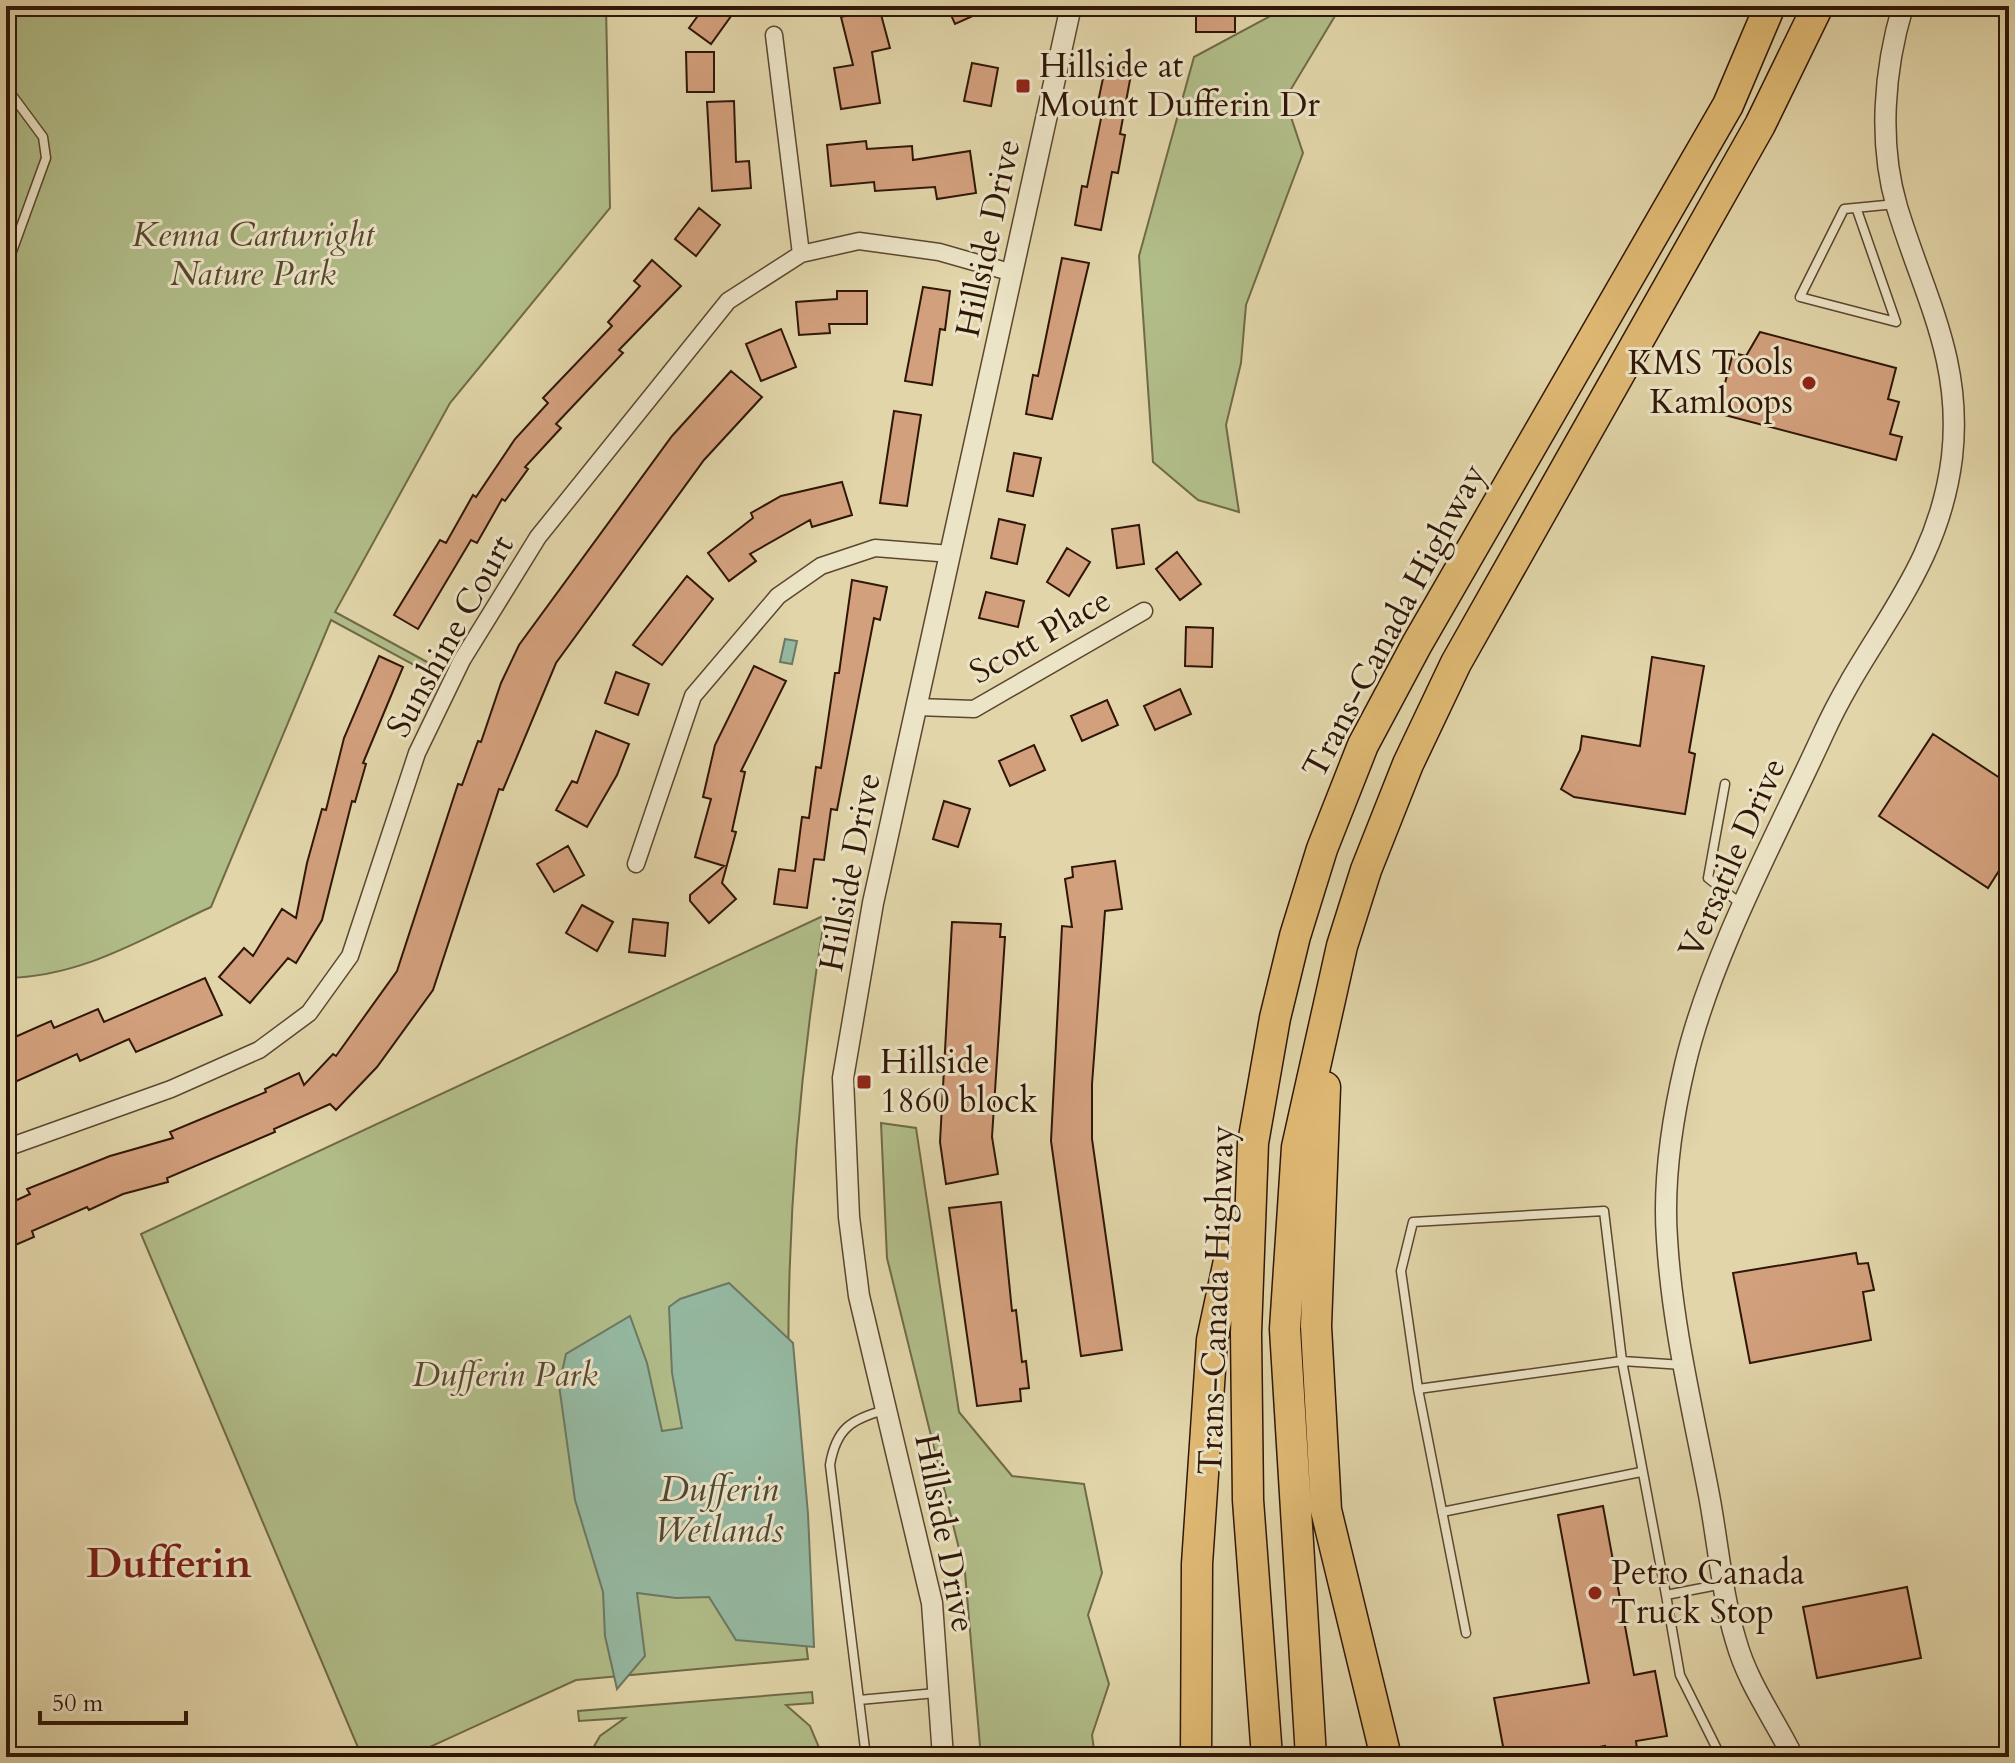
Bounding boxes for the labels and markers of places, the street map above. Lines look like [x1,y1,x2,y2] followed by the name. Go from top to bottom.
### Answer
[1039,43,1320,128] place label: Hillside at Mount Dufferin Dr
[1014,77,1032,95] marker: Hillside at Mount Dufferin Dr
[1628,340,1793,425] place label: KMS Tools Kamloops
[1800,374,1818,392] marker: KMS Tools Kamloops
[880,1039,1039,1124] place label: Hillside 1860 block
[855,1073,873,1091] marker: Hillside 1860 block
[1611,1550,1805,1635] place label: Petro Canada Truck Stop
[1586,1584,1604,1602] marker: Petro Canada Truck Stop

